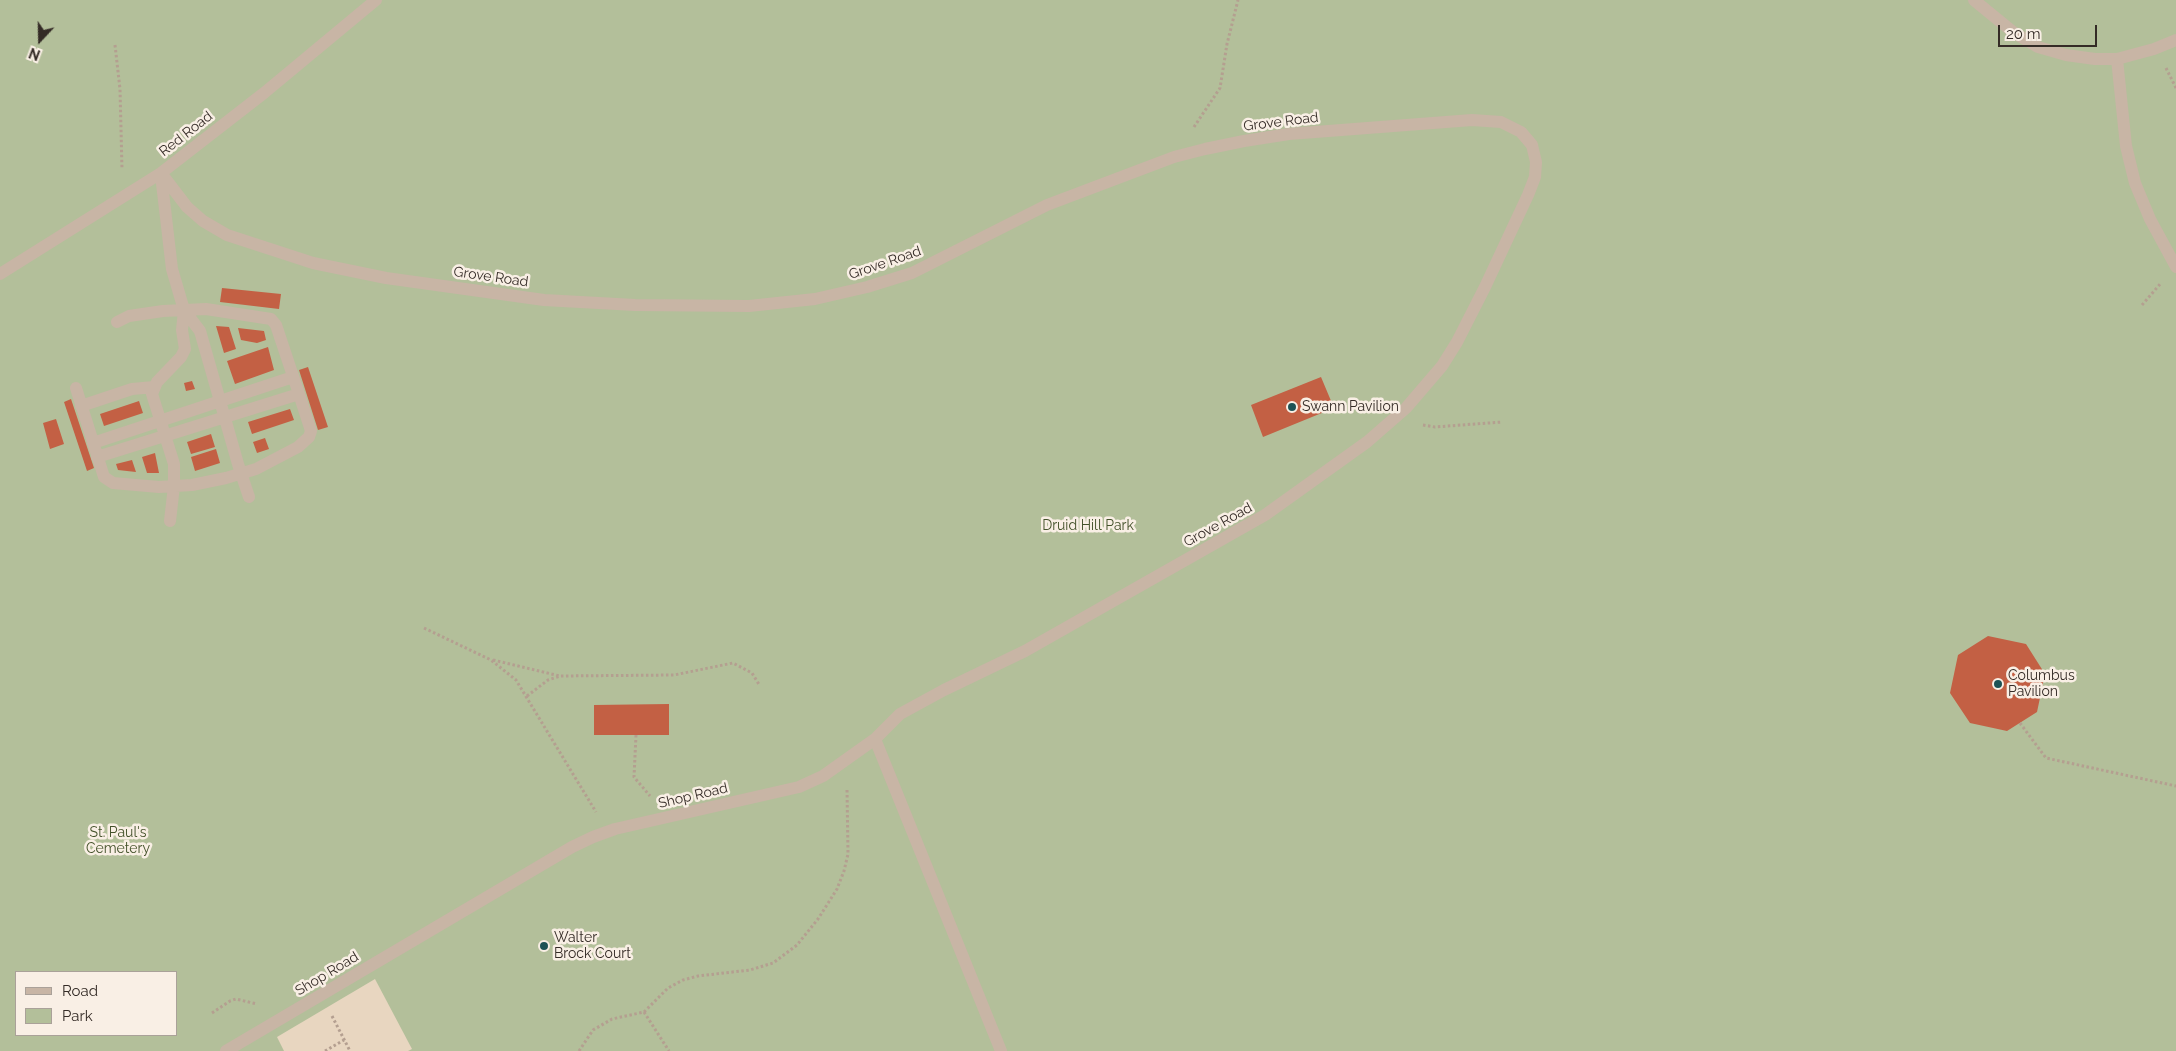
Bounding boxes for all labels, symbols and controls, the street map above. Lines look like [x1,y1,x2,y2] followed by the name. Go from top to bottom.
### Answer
[15,15,65,65] north arrow
[2001,15,2100,47] scale bar
[2006,25,2041,43] text: 20 m
[27,45,42,63] text: N
[156,108,216,160] street label: Red Road
[1243,109,1319,135] street label: Grove Road
[847,243,923,283] street label: Grove Road
[453,263,529,291] street label: Grove Road
[1302,399,1399,415] place label: Swann Pavilion
[1286,401,1298,413] marker: Swann Pavilion
[1181,499,1255,551] street label: Grove Road
[1042,518,1134,534] park label: Druid Hill Park
[2008,668,2075,700] place label: Columbus Pavilion
[1992,678,2004,690] marker: Columbus Pavilion
[657,780,729,812] street label: Shop Road
[86,825,150,858] park label: St. Paul's Cemetery
[554,930,631,962] place label: Walter Brock Court
[538,940,550,952] marker: Walter Brock Court
[292,949,362,999] street label: Shop Road
[15,971,178,1036] legend
[62,982,98,1000] text: Road
[62,1007,93,1025] text: Park

